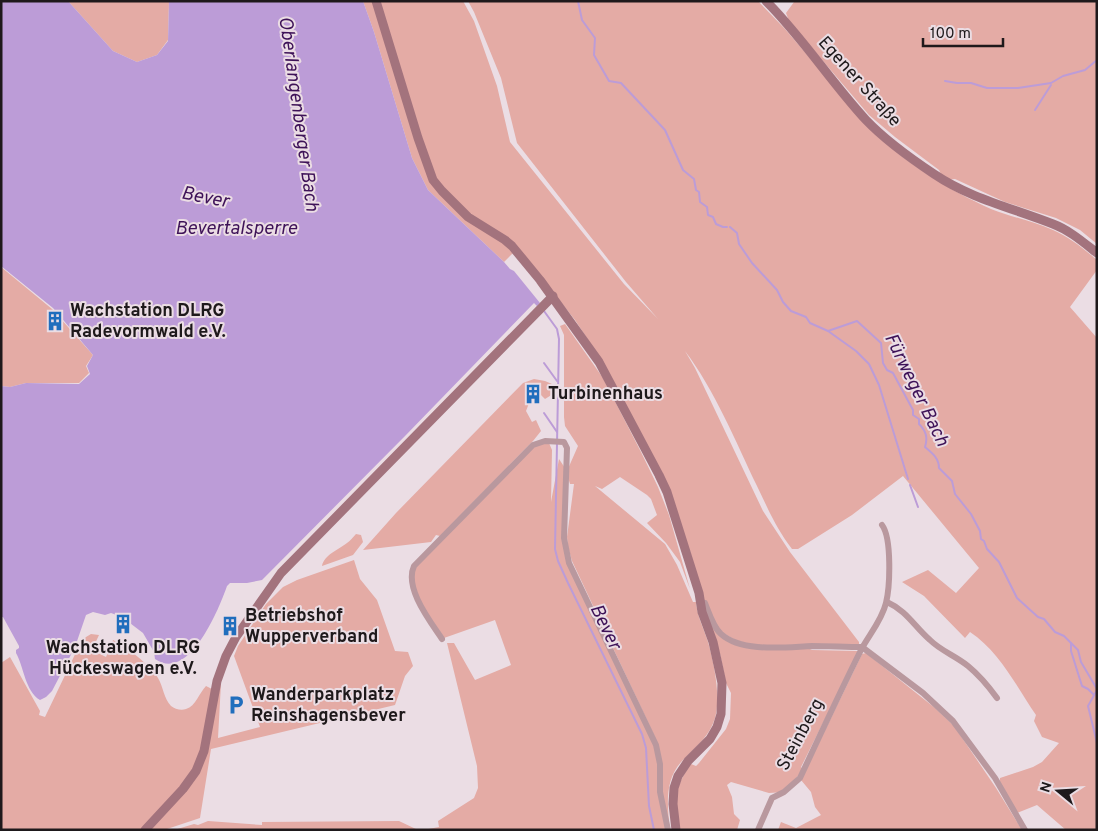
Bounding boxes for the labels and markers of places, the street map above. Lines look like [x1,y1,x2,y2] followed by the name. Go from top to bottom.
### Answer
[70,300,226,344] place label: Wachstation DLRG Radevormwald e.V.
[44,310,66,332] building icon: Wachstation DLRG Radevormwald e.V.
[522,383,544,405] building icon: Turbinenhaus
[548,383,663,406] place label: Turbinenhaus
[245,605,378,649] place label: Betriebshof Wupperverband
[112,613,134,635] building icon: Wachstation DLRG Hückeswagen e.V.
[219,615,241,637] building icon: Betriebshof Wupperverband
[46,637,200,681] place label: Wachstation DLRG Hückeswagen e.V.
[251,684,406,728] place label: Wanderparkplatz Reinshagensbever
[225,694,247,716] parking icon: Wanderparkplatz Reinshagensbever

